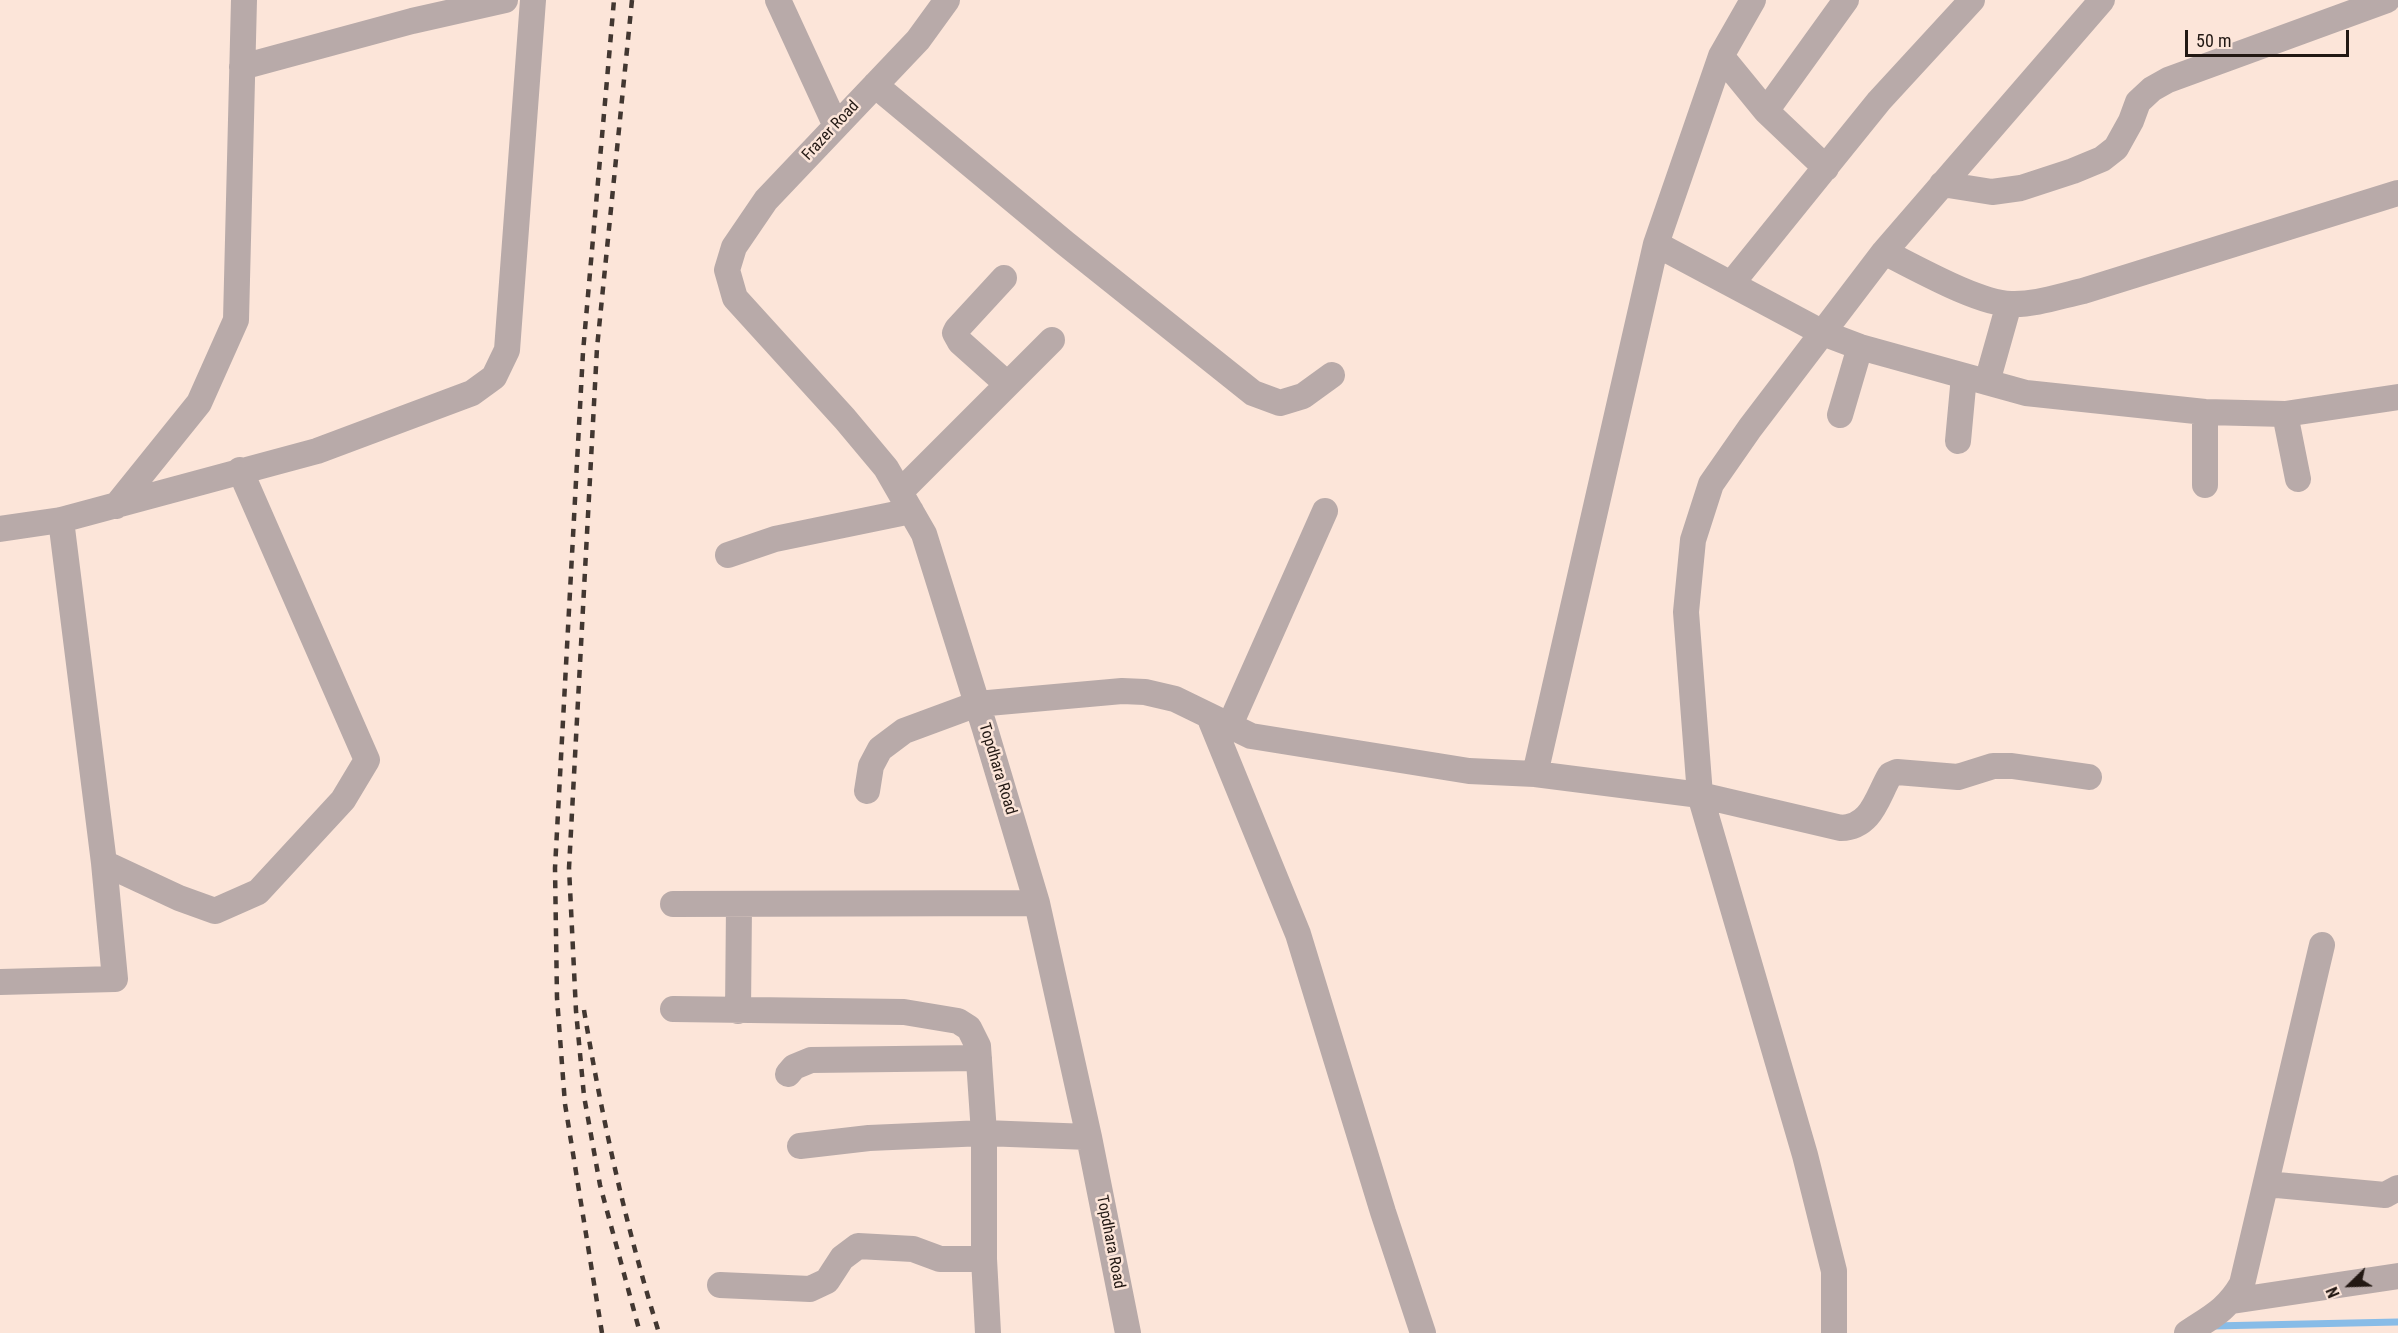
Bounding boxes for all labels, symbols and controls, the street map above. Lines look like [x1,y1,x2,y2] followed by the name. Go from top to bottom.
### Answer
[2188,18,2352,56] scale bar
[2196,30,2231,51] text: 50 m
[798,97,864,165] street label: Frazer Road
[974,721,1020,817] street label: Topdhara Road
[1092,1194,1128,1290] street label: Topdhara Road
[2320,1255,2380,1315] north arrow
[2322,1284,2344,1300] text: N

